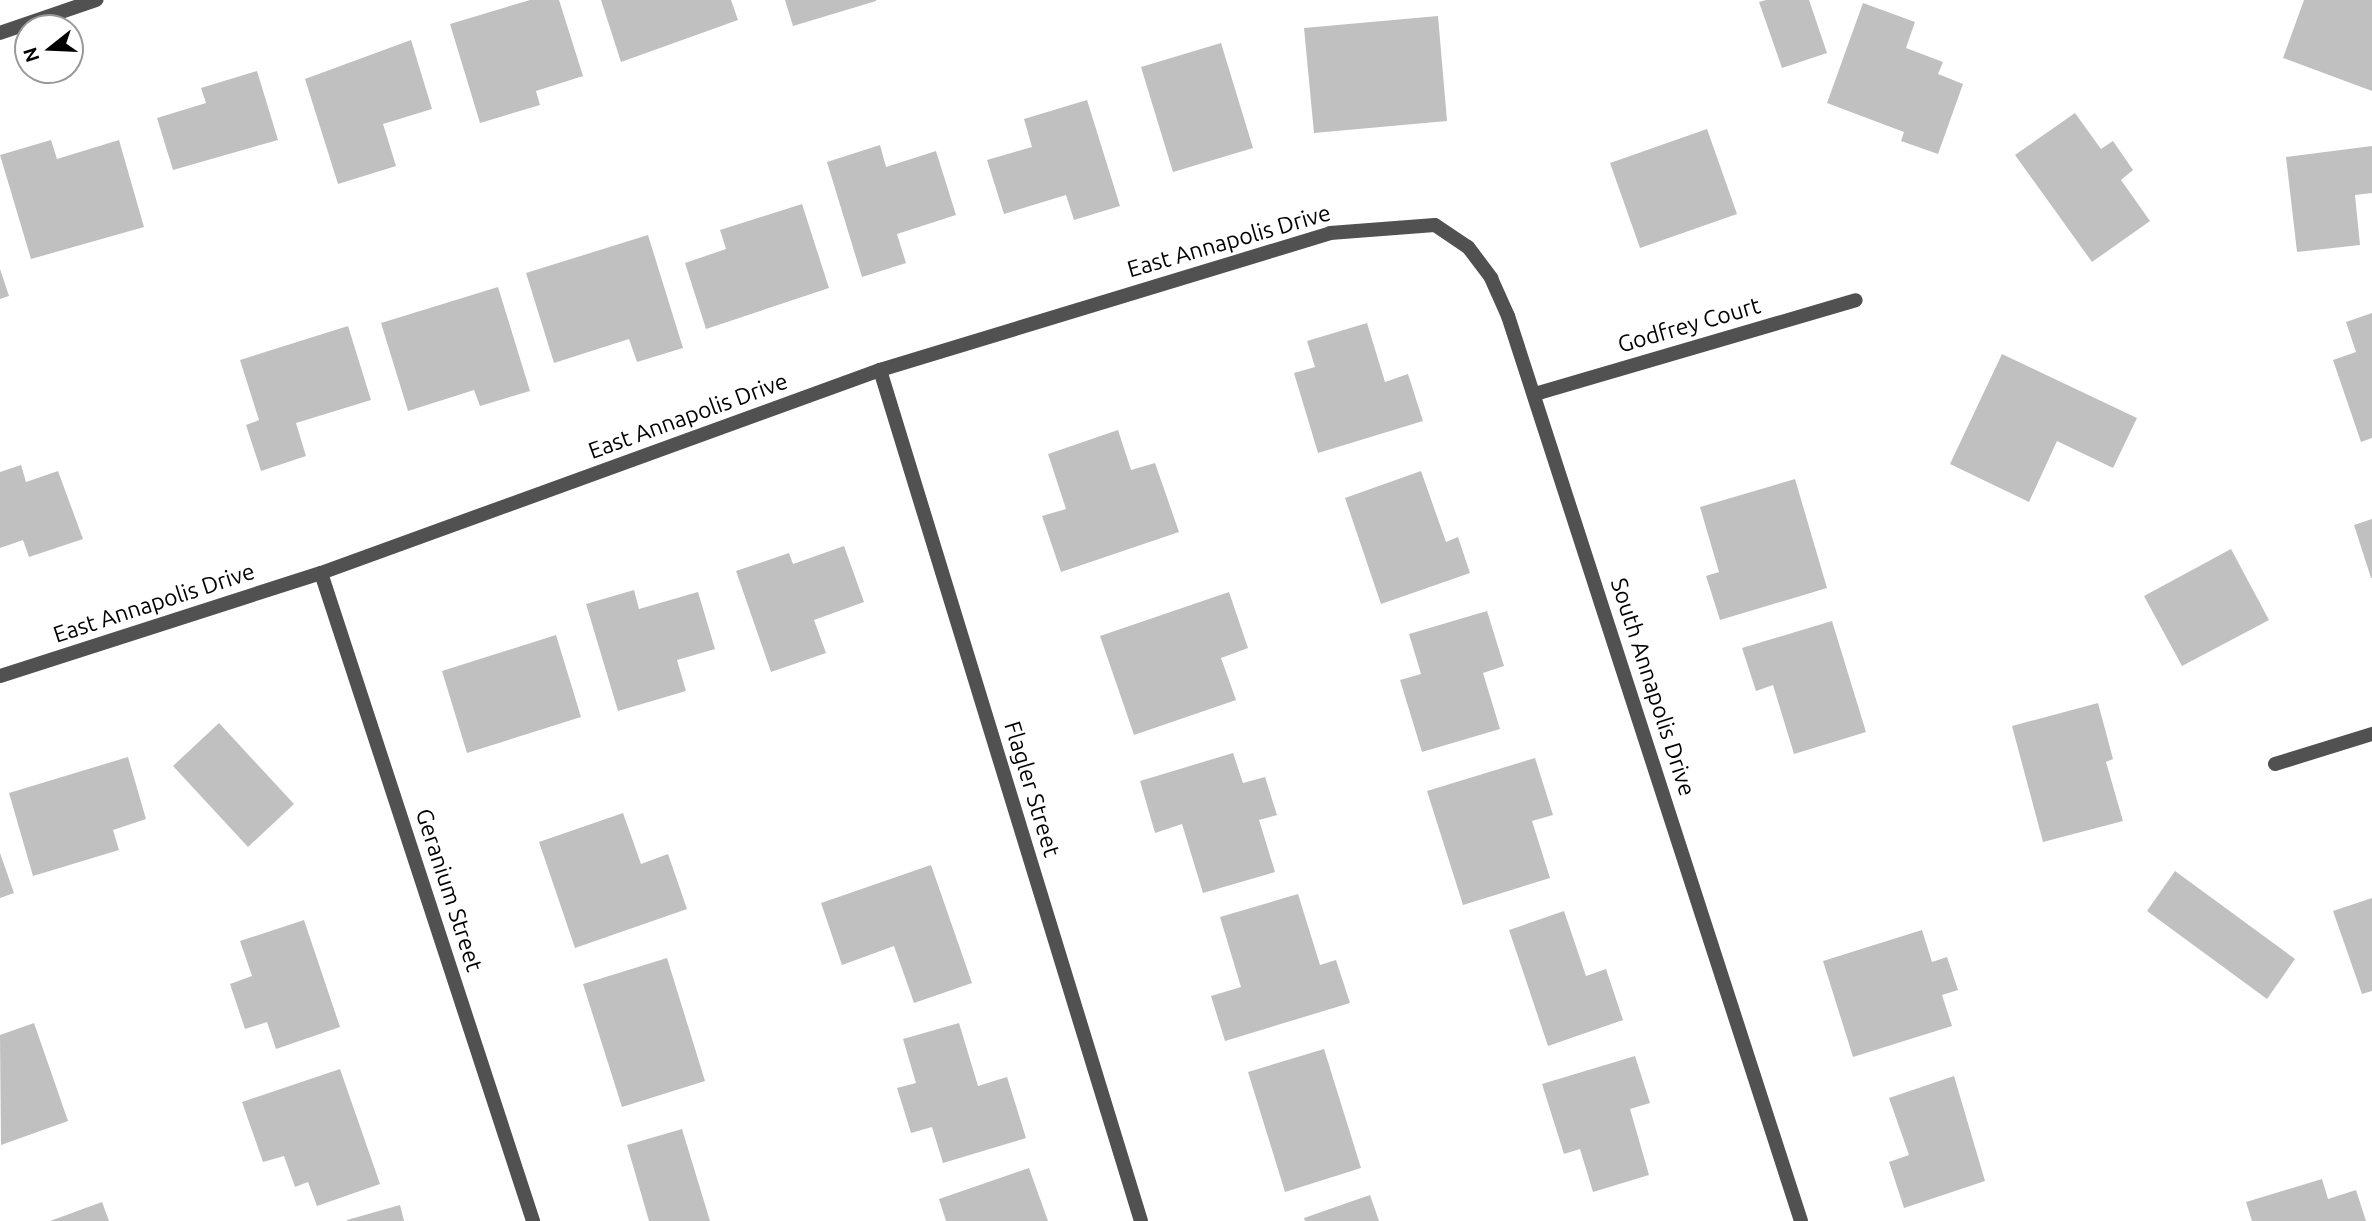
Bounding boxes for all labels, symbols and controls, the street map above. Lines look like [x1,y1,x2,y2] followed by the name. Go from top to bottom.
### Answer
[14,14,84,84] north arrow
[18,45,44,65] text: N
[1124,199,1334,283] street label: East Annapolis Drive
[1615,291,1763,359] street label: Godfrey Court
[585,367,791,465] street label: East Annapolis Drive
[50,557,258,649] street label: East Annapolis Drive
[1605,575,1701,799] street label: South Annapolis Drive
[998,718,1066,860] street label: Flagler Street
[410,805,488,975] street label: Geranium Street

